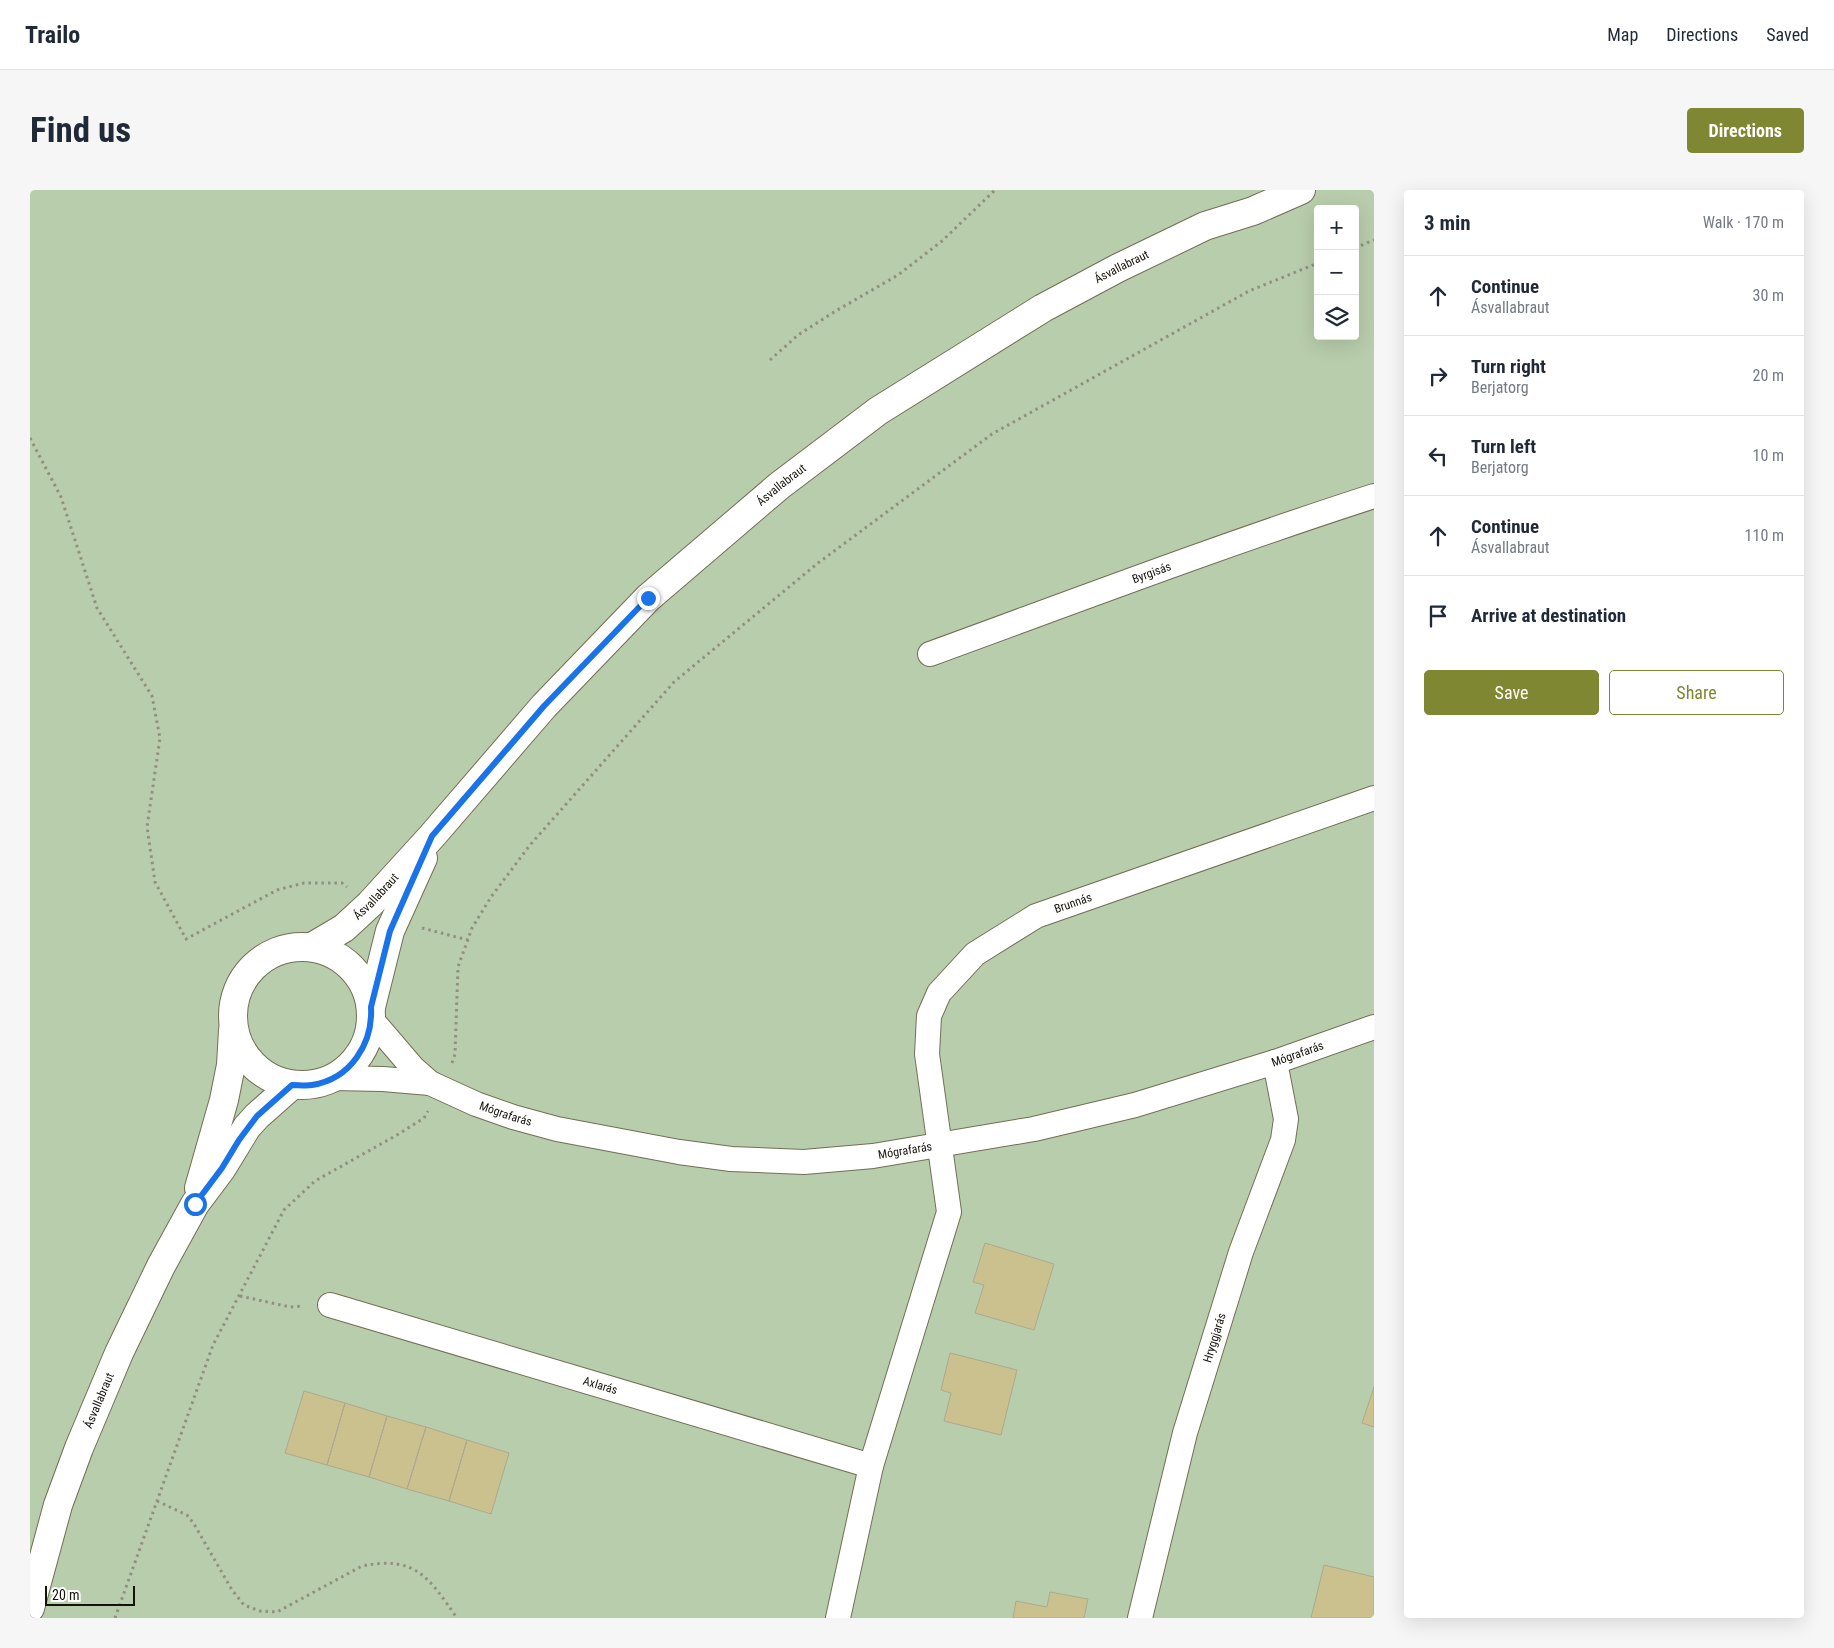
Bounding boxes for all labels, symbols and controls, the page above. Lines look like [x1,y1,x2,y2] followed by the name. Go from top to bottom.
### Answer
[25,21,80,49] text: Trailo
[1607,24,1638,45] text: Map
[1666,24,1738,45] text: Directions
[1766,24,1809,45] text: Saved
[1687,108,1804,153] button: Directions
[30,110,131,151] text: Find us
[1314,205,1359,340] map controls
[1314,205,1359,250] button: +
[1424,211,1471,235] text: 3 min
[1703,213,1784,232] text: Walk · 170 m
[1092,247,1151,286] street label: Ásvallabraut
[1314,250,1359,295] button: −
[1471,275,1539,298] text: Continue
[1424,282,1452,310] icon: ahead
[1752,286,1784,305] text: 30 m
[1314,295,1359,340] button: layers
[1471,298,1550,317] text: Ásvallabraut
[1471,355,1546,378] text: Turn right
[1424,362,1452,390] icon: right
[1752,366,1784,385] text: 20 m
[1471,378,1529,397] text: Berjatorg
[1471,435,1536,458] text: Turn left
[1424,442,1452,470] icon: left
[1752,446,1784,465] text: 10 m
[1471,458,1529,477] text: Berjatorg
[753,461,809,509] street label: Ásvallabraut
[1471,515,1539,538] text: Continue
[1424,522,1452,550] icon: ahead
[1745,526,1784,545] text: 110 m
[1471,538,1550,557] text: Ásvallabraut
[1130,559,1173,586] street label: Byrgisás
[637,587,660,610] route end
[1424,602,1452,630] icon: arrive
[1471,604,1626,627] text: Arrive at destination
[1424,670,1599,715] button: Save
[1609,670,1784,715] button: Share
[350,870,402,923] street label: Ásvallabraut
[1052,890,1094,916] street label: Brunnás
[1270,1038,1326,1070] street label: Mógrafarás
[477,1099,533,1129] street label: Mógrafarás
[877,1139,933,1162] street label: Mógrafarás
[184,1193,207,1216] route start
[1200,1311,1229,1364] street label: Hryggjarás
[80,1370,117,1430] street label: Ásvallabraut
[581,1374,619,1397] street label: Axlarás
[45,1583,135,1606] scale bar
[52,1587,80,1603] text: 20 m

